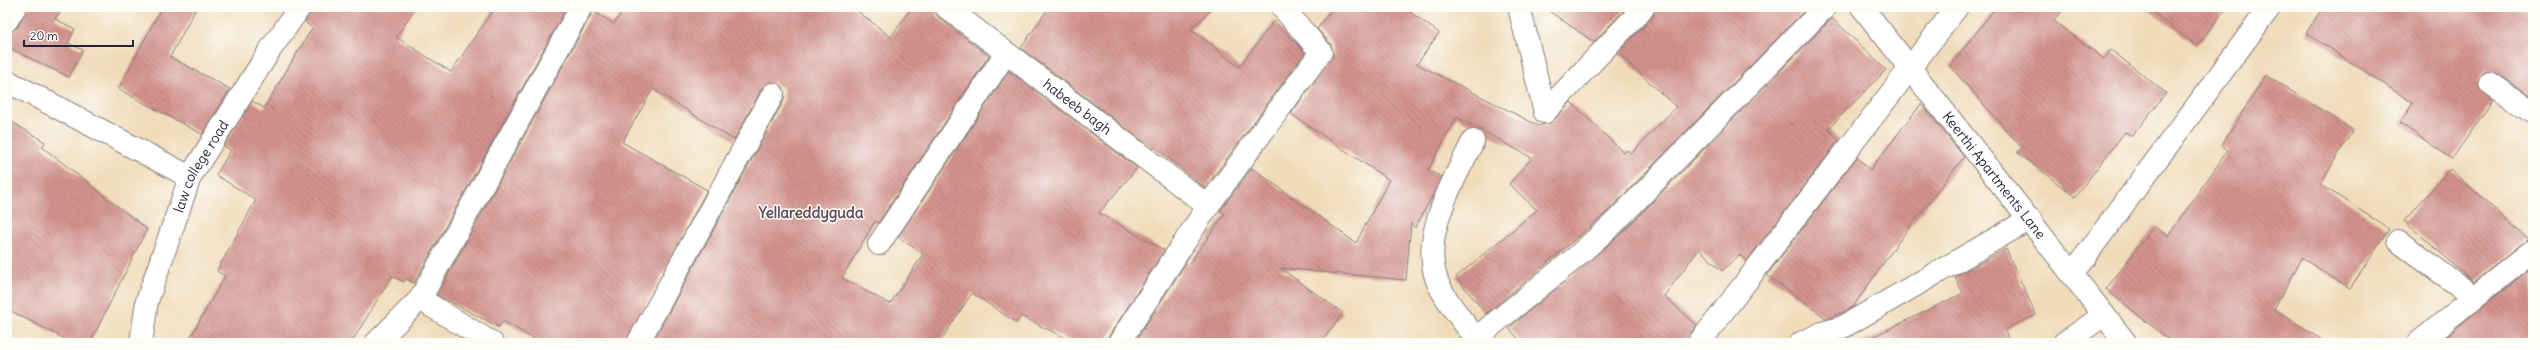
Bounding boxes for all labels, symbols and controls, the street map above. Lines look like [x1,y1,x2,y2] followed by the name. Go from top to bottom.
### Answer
[24,22,133,48] scale bar
[30,28,58,43] text: 20 m
[1039,75,1115,139] street label: habeeb bagh
[1939,108,2050,243] street label: Keerthi Apartments Lane
[169,117,233,215] street label: law college road
[758,203,864,223] district label: Yellareddyguda

